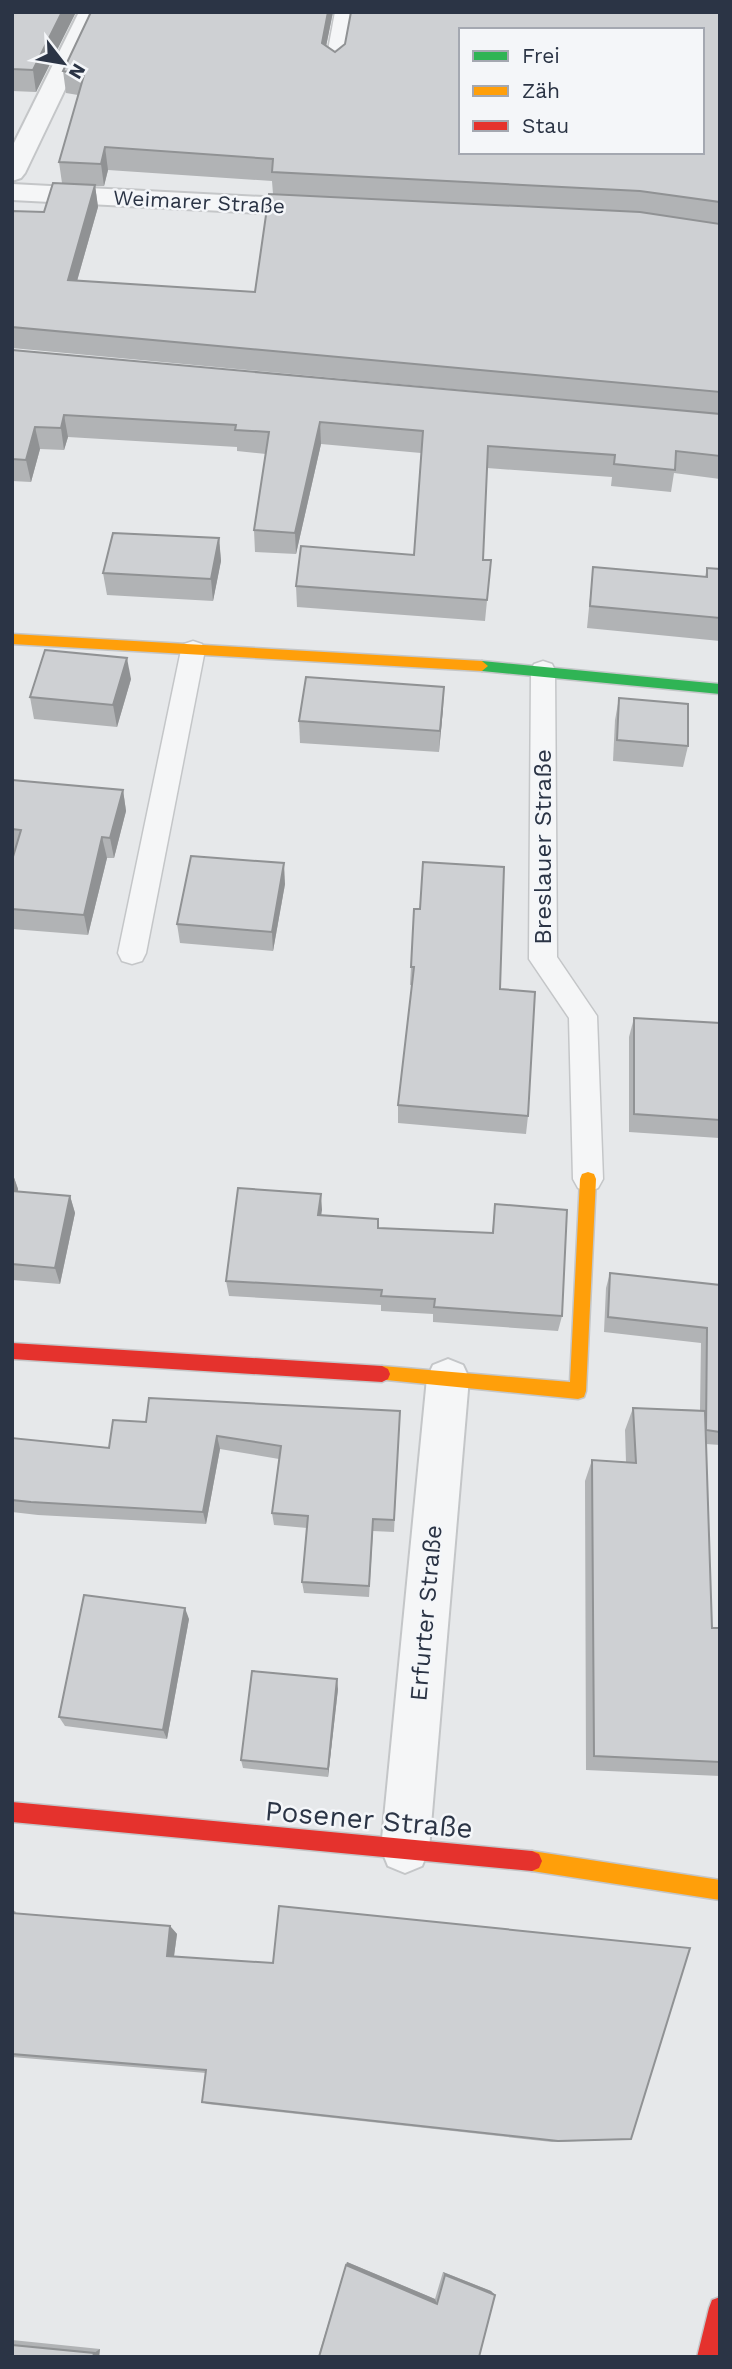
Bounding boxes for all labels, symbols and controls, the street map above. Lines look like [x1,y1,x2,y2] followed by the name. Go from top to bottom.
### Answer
[28,28,98,98] north arrow
[459,28,704,154] legend
[522,43,560,68] text: Frei
[64,60,91,83] text: N
[522,78,560,103] text: Zäh
[522,113,569,138] text: Stau
[112,185,286,218] street label: Weimarer Straße
[529,749,557,945] street label: Breslauer Straße
[404,1524,448,1702] street label: Erfurter Straße
[264,1794,474,1845] street label: Posener Straße

